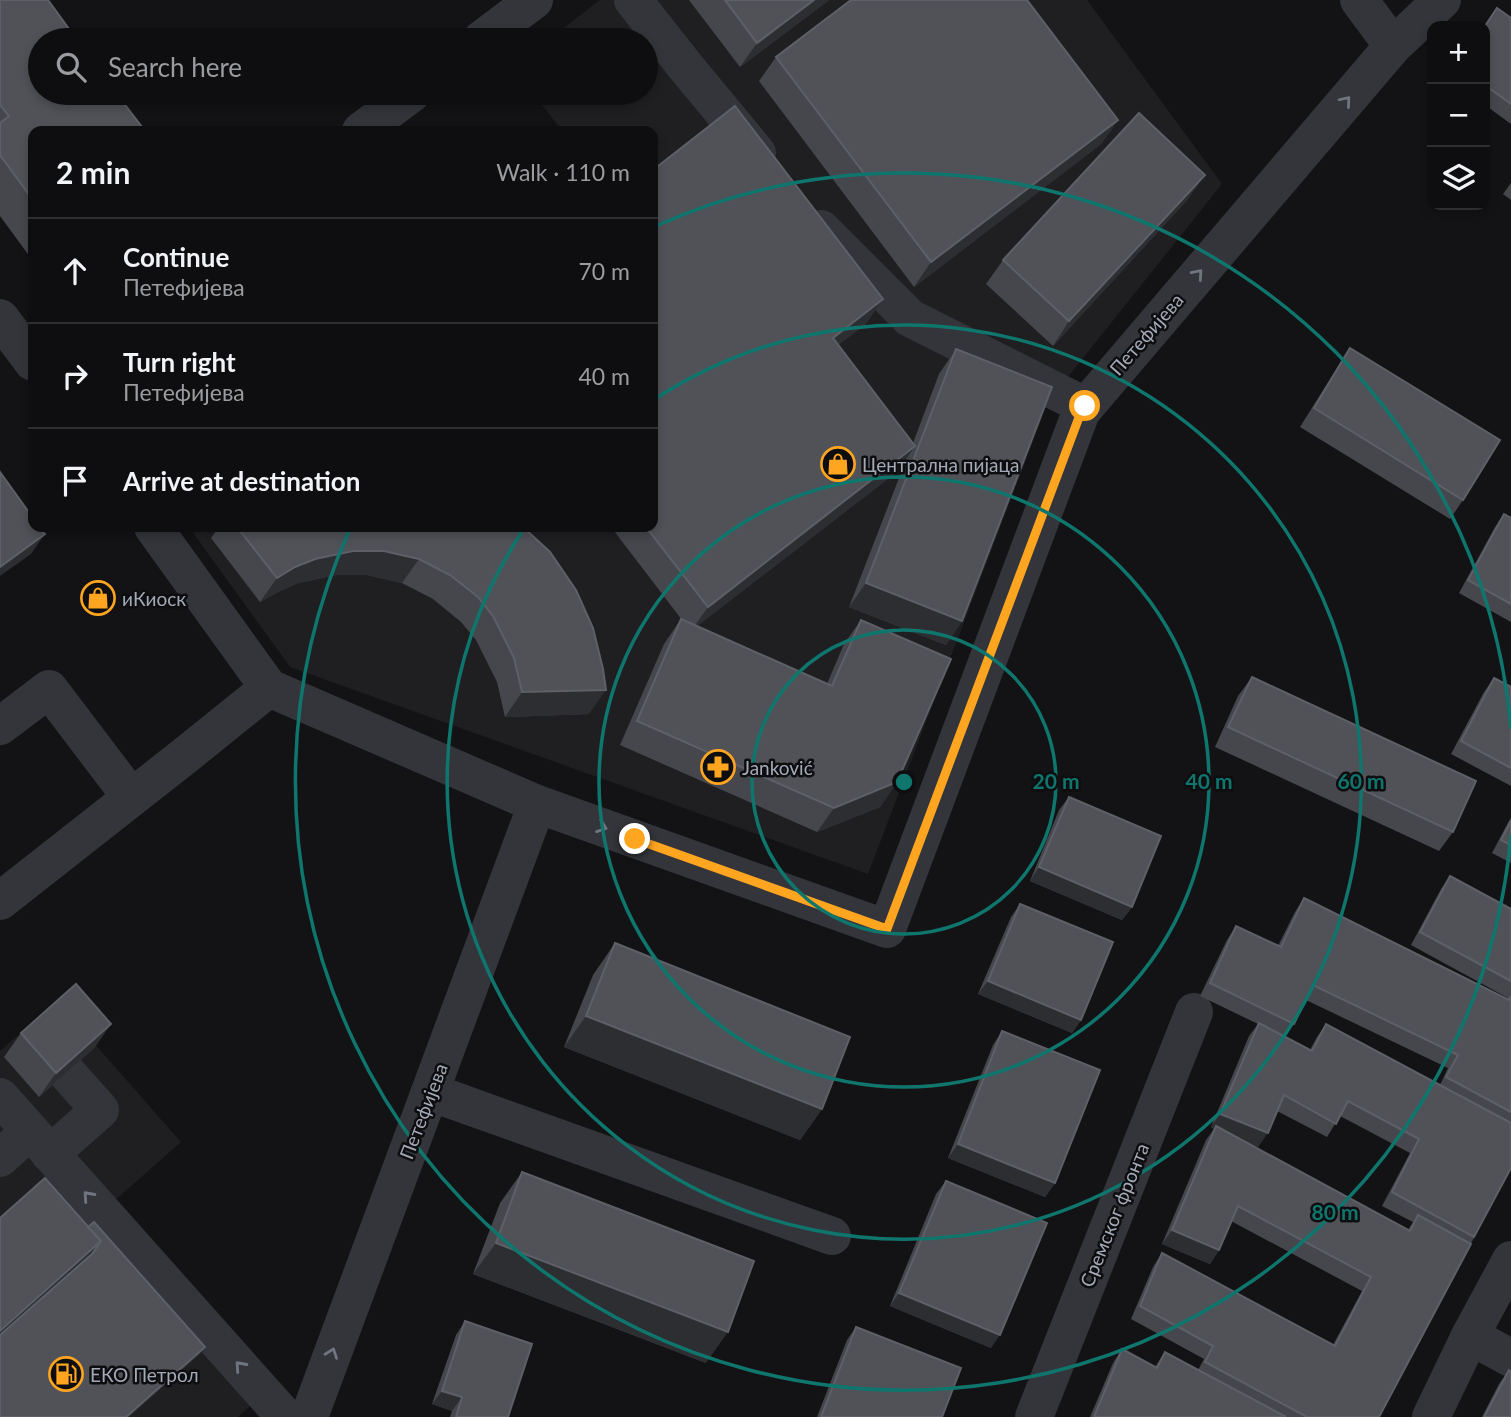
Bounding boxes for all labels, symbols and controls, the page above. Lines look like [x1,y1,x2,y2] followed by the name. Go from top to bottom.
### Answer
[1427,21,1490,210] map controls
[1427,21,1490,84] button: +
[28,28,658,105] search box
[52,48,90,86] icon: search
[108,51,242,83] text: Search here
[1427,84,1490,147] button: −
[1338,96,1350,109] one-way arrow
[1427,147,1490,210] button: layers
[56,154,130,190] text: 2 min
[496,158,630,186] text: Walk · 110 m
[123,241,229,273] text: Continue
[56,252,94,290] icon: ahead
[579,257,630,285] text: 70 m
[1190,269,1202,282] one-way arrow
[123,273,245,301] text: Петефијева
[1104,288,1188,380] street label: Петефијева
[123,346,236,378] text: Turn right
[56,357,94,395] icon: right
[579,362,630,390] text: 40 m
[123,378,245,406] text: Петефијева
[1069,390,1100,421] route start
[819,445,857,483] shop icon: Централна пијаца
[862,453,1019,476] place label: Централна пијаца
[56,462,94,500] icon: arrive
[123,465,360,497] text: Arrive at destination
[79,579,117,617] shop icon: иКиоск
[122,587,186,610] place label: иКиоск
[699,748,737,786] pharmacy icon: Janković
[742,756,813,779] place label: Janković
[1032,768,1080,793] text: 20 m
[1185,768,1233,793] text: 40 m
[1337,768,1385,793] text: 60 m
[892,770,916,794] centre of rings
[595,819,607,833] one-way arrow
[619,823,650,854] route end
[394,1060,452,1162] street label: Петефијева
[1075,1140,1153,1290] street label: Сремског фронта
[84,1191,96,1204] one-way arrow
[1311,1199,1359,1224] text: 80 m
[324,1348,338,1360] one-way arrow
[47,1355,85,1393] fuel station icon: ЕКО Петрол
[235,1361,248,1374] one-way arrow
[90,1363,199,1386] place label: ЕКО Петрол

